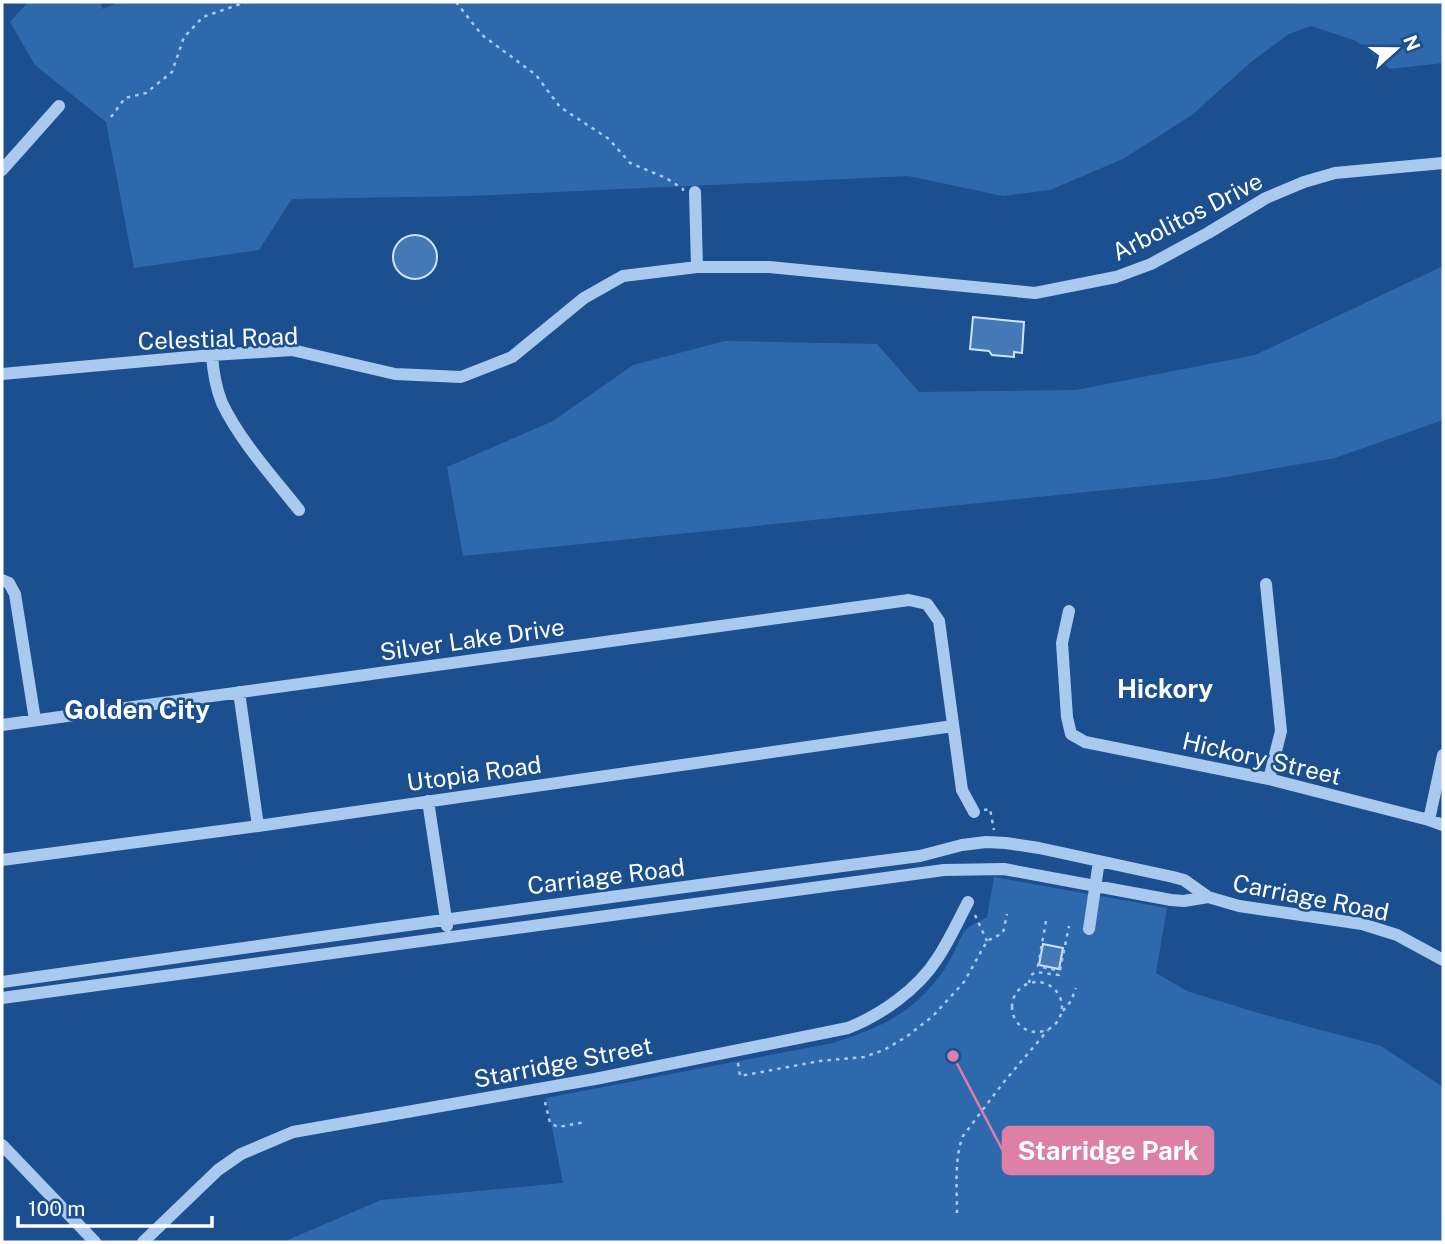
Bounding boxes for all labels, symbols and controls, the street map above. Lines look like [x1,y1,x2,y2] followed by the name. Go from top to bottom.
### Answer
[1361,14,1431,84] north arrow
[1399,32,1425,54] text: N
[1107,166,1267,266] street label: Arbolitos Drive
[137,321,299,355] street label: Celestial Road
[378,612,566,666] street label: Silver Lake Drive
[1117,673,1213,704] district label: Hickory
[64,694,210,725] district label: Golden City
[1180,726,1344,790] street label: Hickory Street
[405,750,543,796] street label: Utopia Road
[526,852,686,900] street label: Carriage Road
[1231,868,1391,926] street label: Carriage Road
[471,1031,655,1093] street label: Starridge Street
[1003,1127,1213,1174] callout: Starridge Park
[1017,1135,1199,1166] text: Starridge Park
[18,1184,212,1228] scale bar
[28,1196,85,1221] text: 100 m

